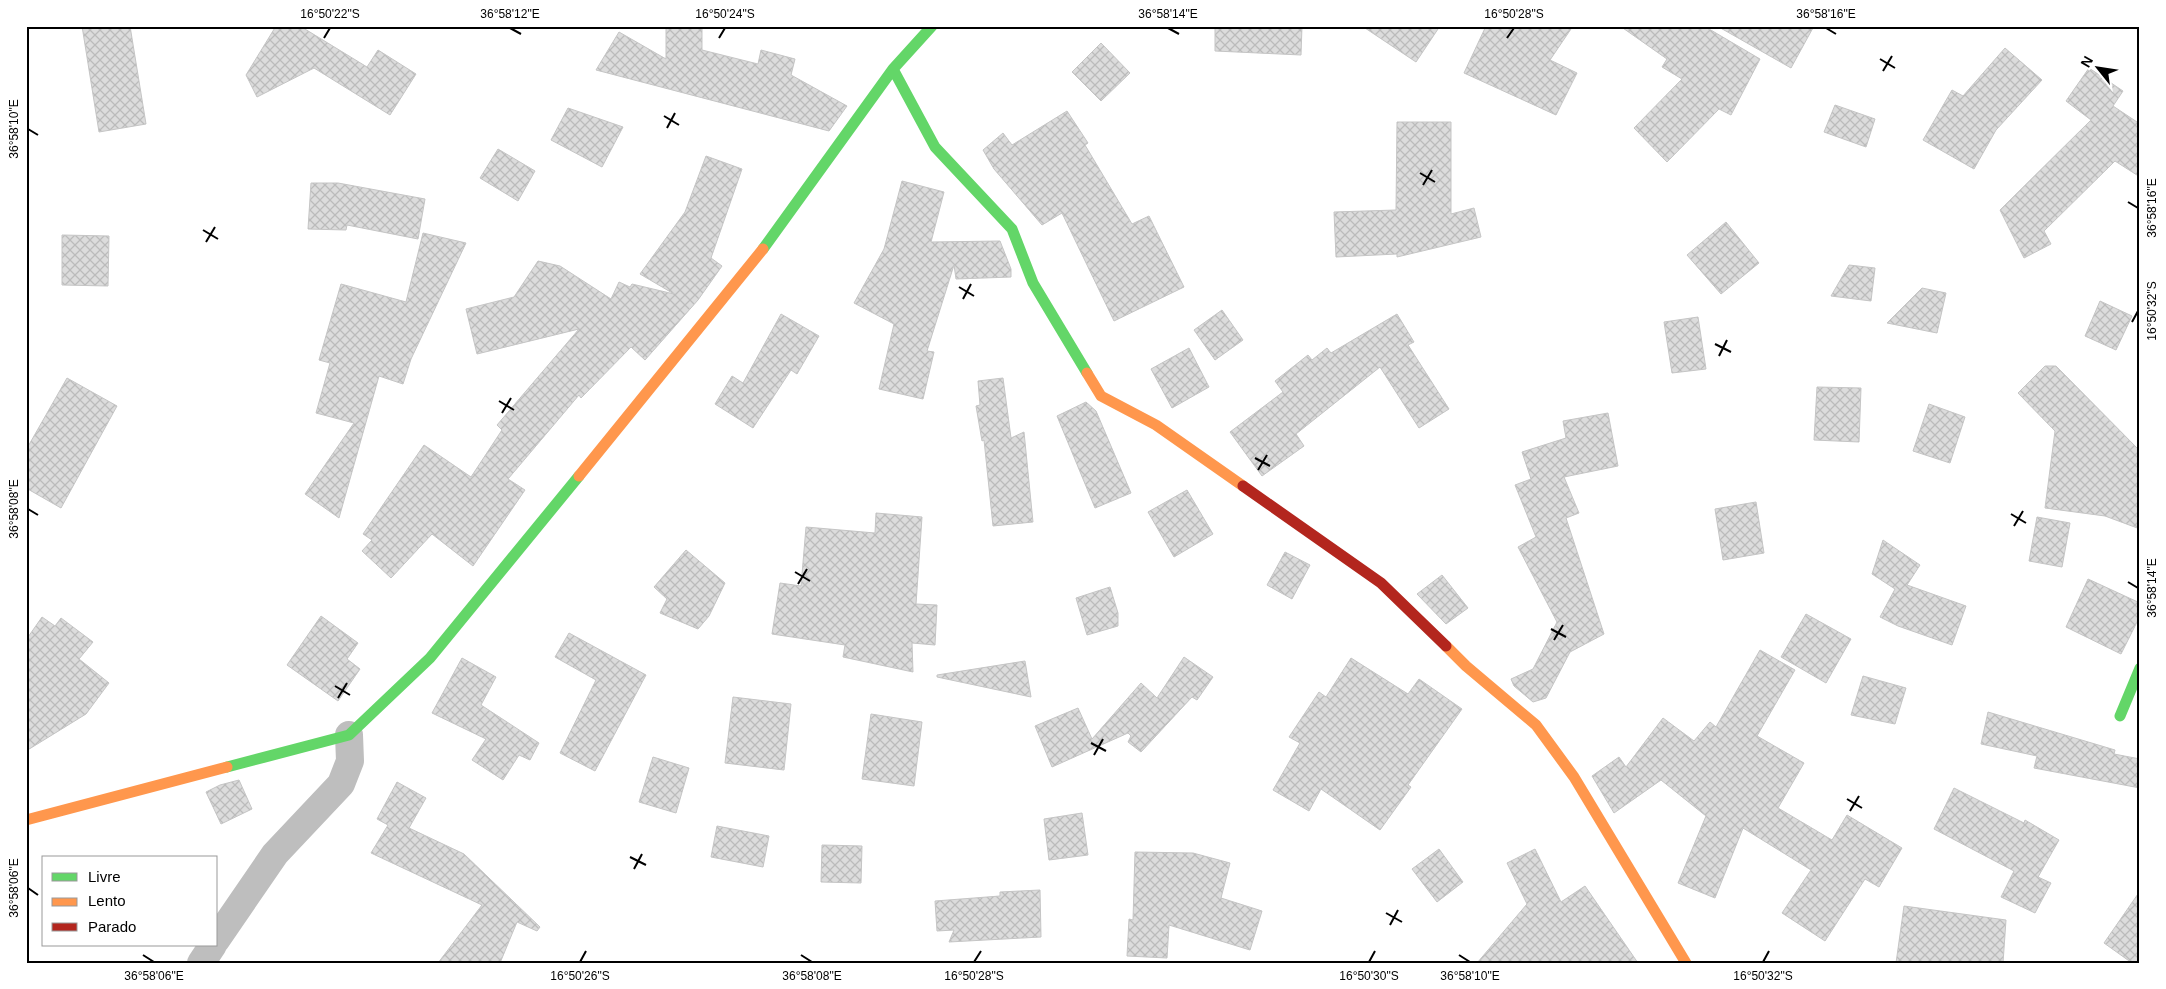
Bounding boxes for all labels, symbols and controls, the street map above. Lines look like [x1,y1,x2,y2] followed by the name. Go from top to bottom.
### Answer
[300,7,360,21] text: 16°50'22"S
[480,7,540,21] text: 36°58'12"E
[695,7,755,21] text: 16°50'24"S
[1138,7,1198,21] text: 36°58'14"E
[1484,7,1544,21] text: 16°50'28"S
[1796,7,1856,21] text: 36°58'16"E
[2074,42,2124,92] north arrow
[2077,53,2096,70] text: N
[7,99,21,159] text: 36°58'10"E
[2145,178,2159,238] text: 36°58'16"E
[2145,281,2159,341] text: 16°50'32"S
[7,479,21,539] text: 36°58'08"E
[2145,558,2159,618] text: 36°58'14"E
[42,856,218,946] legend
[7,858,21,918] text: 36°58'06"E
[88,868,121,885] text: Livre
[88,892,126,909] text: Lento
[88,918,136,935] text: Parado
[124,969,184,983] text: 36°58'06"E
[550,969,610,983] text: 16°50'26"S
[782,969,842,983] text: 36°58'08"E
[944,969,1004,983] text: 16°50'28"S
[1339,969,1399,983] text: 16°50'30"S
[1440,969,1500,983] text: 36°58'10"E
[1733,969,1793,983] text: 16°50'32"S

